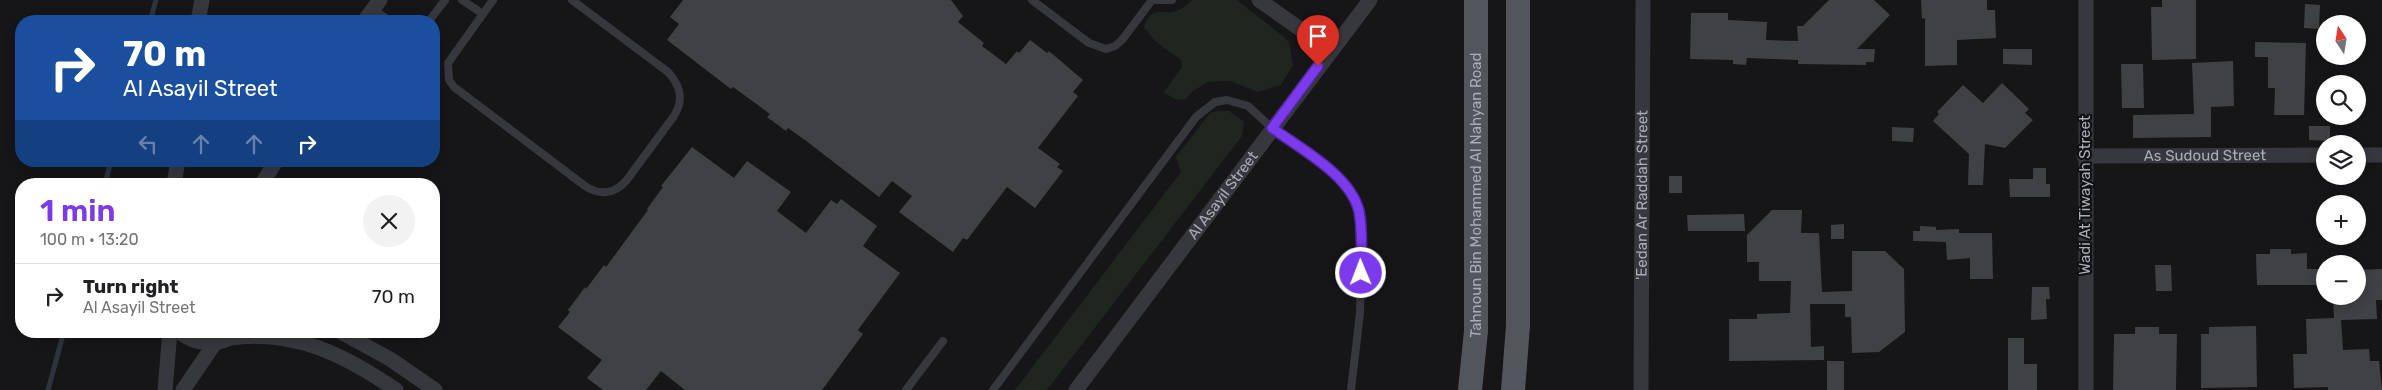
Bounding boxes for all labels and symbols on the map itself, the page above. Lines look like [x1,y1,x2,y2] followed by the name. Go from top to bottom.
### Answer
[1297,15,1339,66] pin
[2316,15,2366,65] north arrow
[1466,52,1485,339] street label: Tahnoun Bin Mohammed Al Nahyan Road
[1633,110,1651,280] street label: 'Eedan Ar Raddah Street
[2076,115,2094,275] street label: Wadi At Tiwayah Street
[2144,146,2266,165] street label: As Sudoud Street
[1184,148,1262,243] street label: Al Asayil Street
[1334,246,1386,298] position arrow

